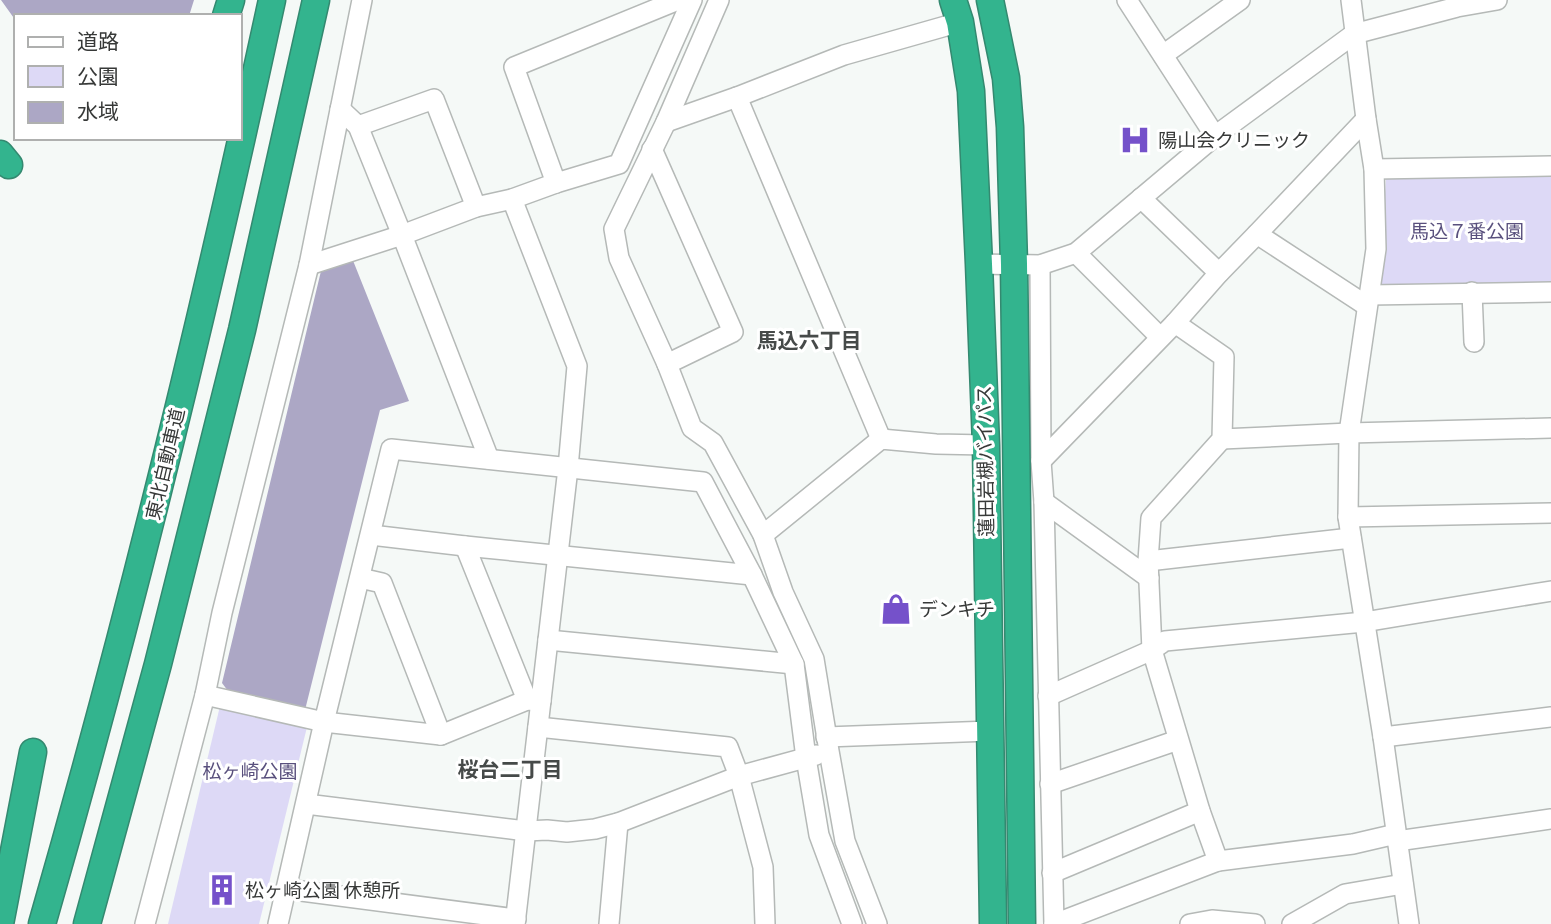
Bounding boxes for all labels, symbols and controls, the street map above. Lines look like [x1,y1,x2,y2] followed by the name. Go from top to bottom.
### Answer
[14,14,242,140] legend
[77,31,119,53] text: 道路
[77,67,119,88] text: 公園
[77,101,119,123] text: 水域
[1118,123,1152,157] hospital icon: 陽山会クリニック
[1158,131,1310,151] place label: 陽山会クリニック
[1410,222,1524,242] park label: 馬込７番公園
[757,330,862,352] district label: 馬込六丁目
[974,385,997,537] street label: 蓮田岩槻バイパス
[143,406,189,522] street label: 東北自動車道
[879,592,913,626] shop icon: デンキチ
[919,599,995,620] place label: デンキチ
[458,759,563,781] district label: 桜台二丁目
[202,761,298,782] park label: 松ヶ崎公園
[205,873,239,907] building icon: 松ヶ崎公園 休憩所
[245,880,400,901] place label: 松ヶ崎公園 休憩所

